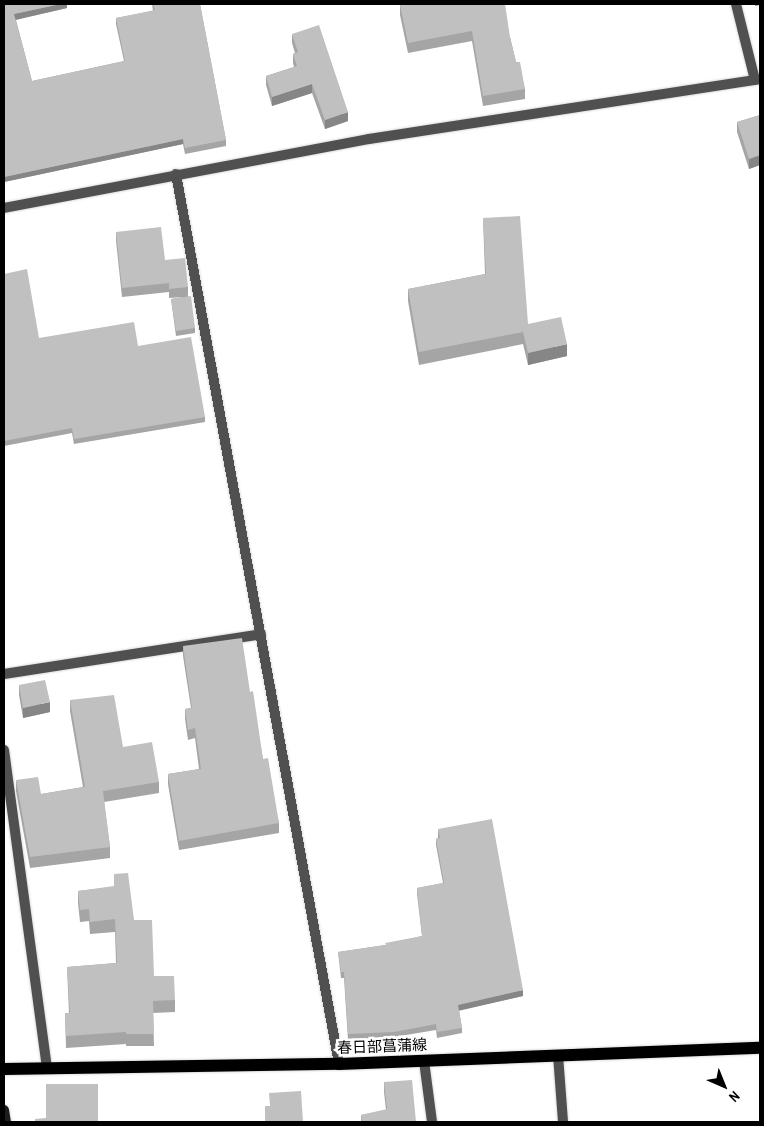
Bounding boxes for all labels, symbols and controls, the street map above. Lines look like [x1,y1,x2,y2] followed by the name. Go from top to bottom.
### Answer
[337,1035,427,1057] street label: 春日部菖蒲線
[699,1061,749,1111] north arrow
[725,1087,744,1106] text: N

